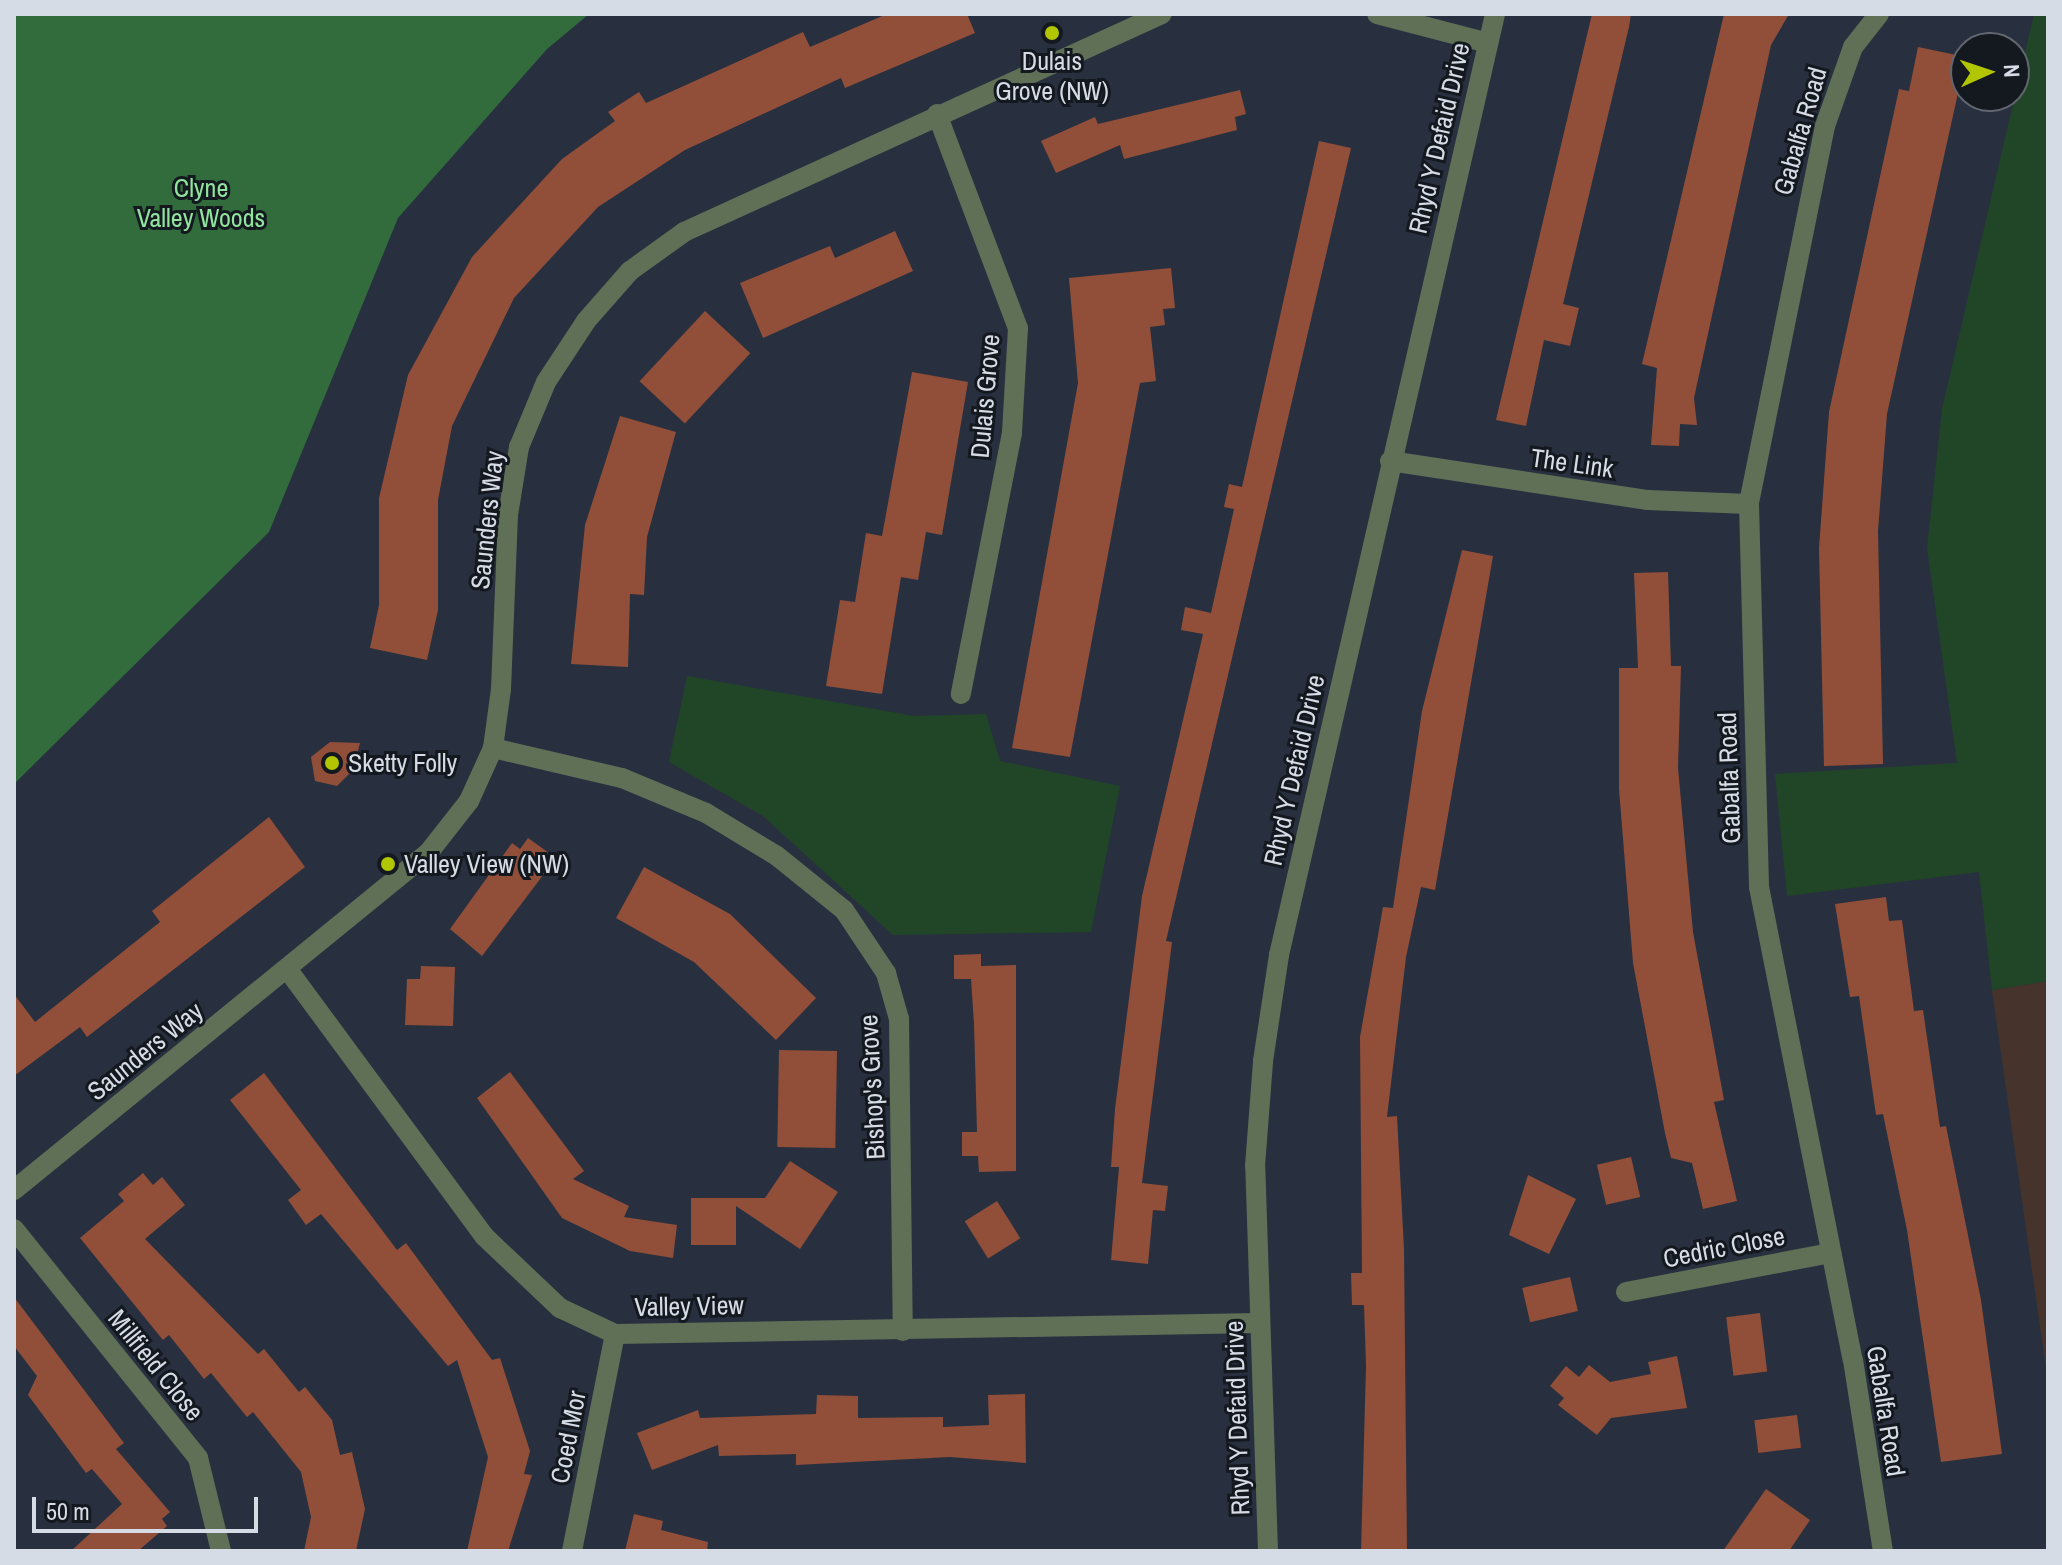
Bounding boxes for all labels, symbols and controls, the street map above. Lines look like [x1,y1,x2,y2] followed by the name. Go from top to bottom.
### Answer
[1043,24,1061,42] marker: Dulais Grove (NW)
[1950,32,2030,112] north arrow
[1402,39,1476,237] street label: Rhyd Y Defaid Drive
[995,45,1109,106] place label: Dulais Grove (NW)
[1767,63,1833,199] street label: Gabalfa Road
[1997,64,2027,78] text: N
[137,172,265,234] park label: Clyne Valley Woods
[964,333,1006,459] street label: Dulais Grove
[1529,442,1615,484] street label: The Link
[464,449,510,591] street label: Saunders Way
[1257,671,1331,869] street label: Rhyd Y Defaid Drive
[1711,712,1747,844] street label: Gabalfa Road
[348,747,457,779] place label: Sketty Folly
[323,754,341,772] marker: Sketty Folly
[404,848,569,880] place label: Valley View (NW)
[379,855,397,873] marker: Valley View (NW)
[81,995,209,1107] street label: Saunders Way
[853,1014,891,1160] street label: Bishop's Grove
[1661,1220,1787,1274] street label: Cedric Close
[634,1289,744,1323] street label: Valley View
[102,1303,210,1427] street label: Millfield Close
[1218,1320,1256,1516] street label: Rhyd Y Defaid Drive
[1860,1344,1912,1478] street label: Gabalfa Road
[544,1388,592,1486] street label: Coed Mor
[36,1481,262,1531] scale bar
[46,1495,90,1527] text: 50 m

